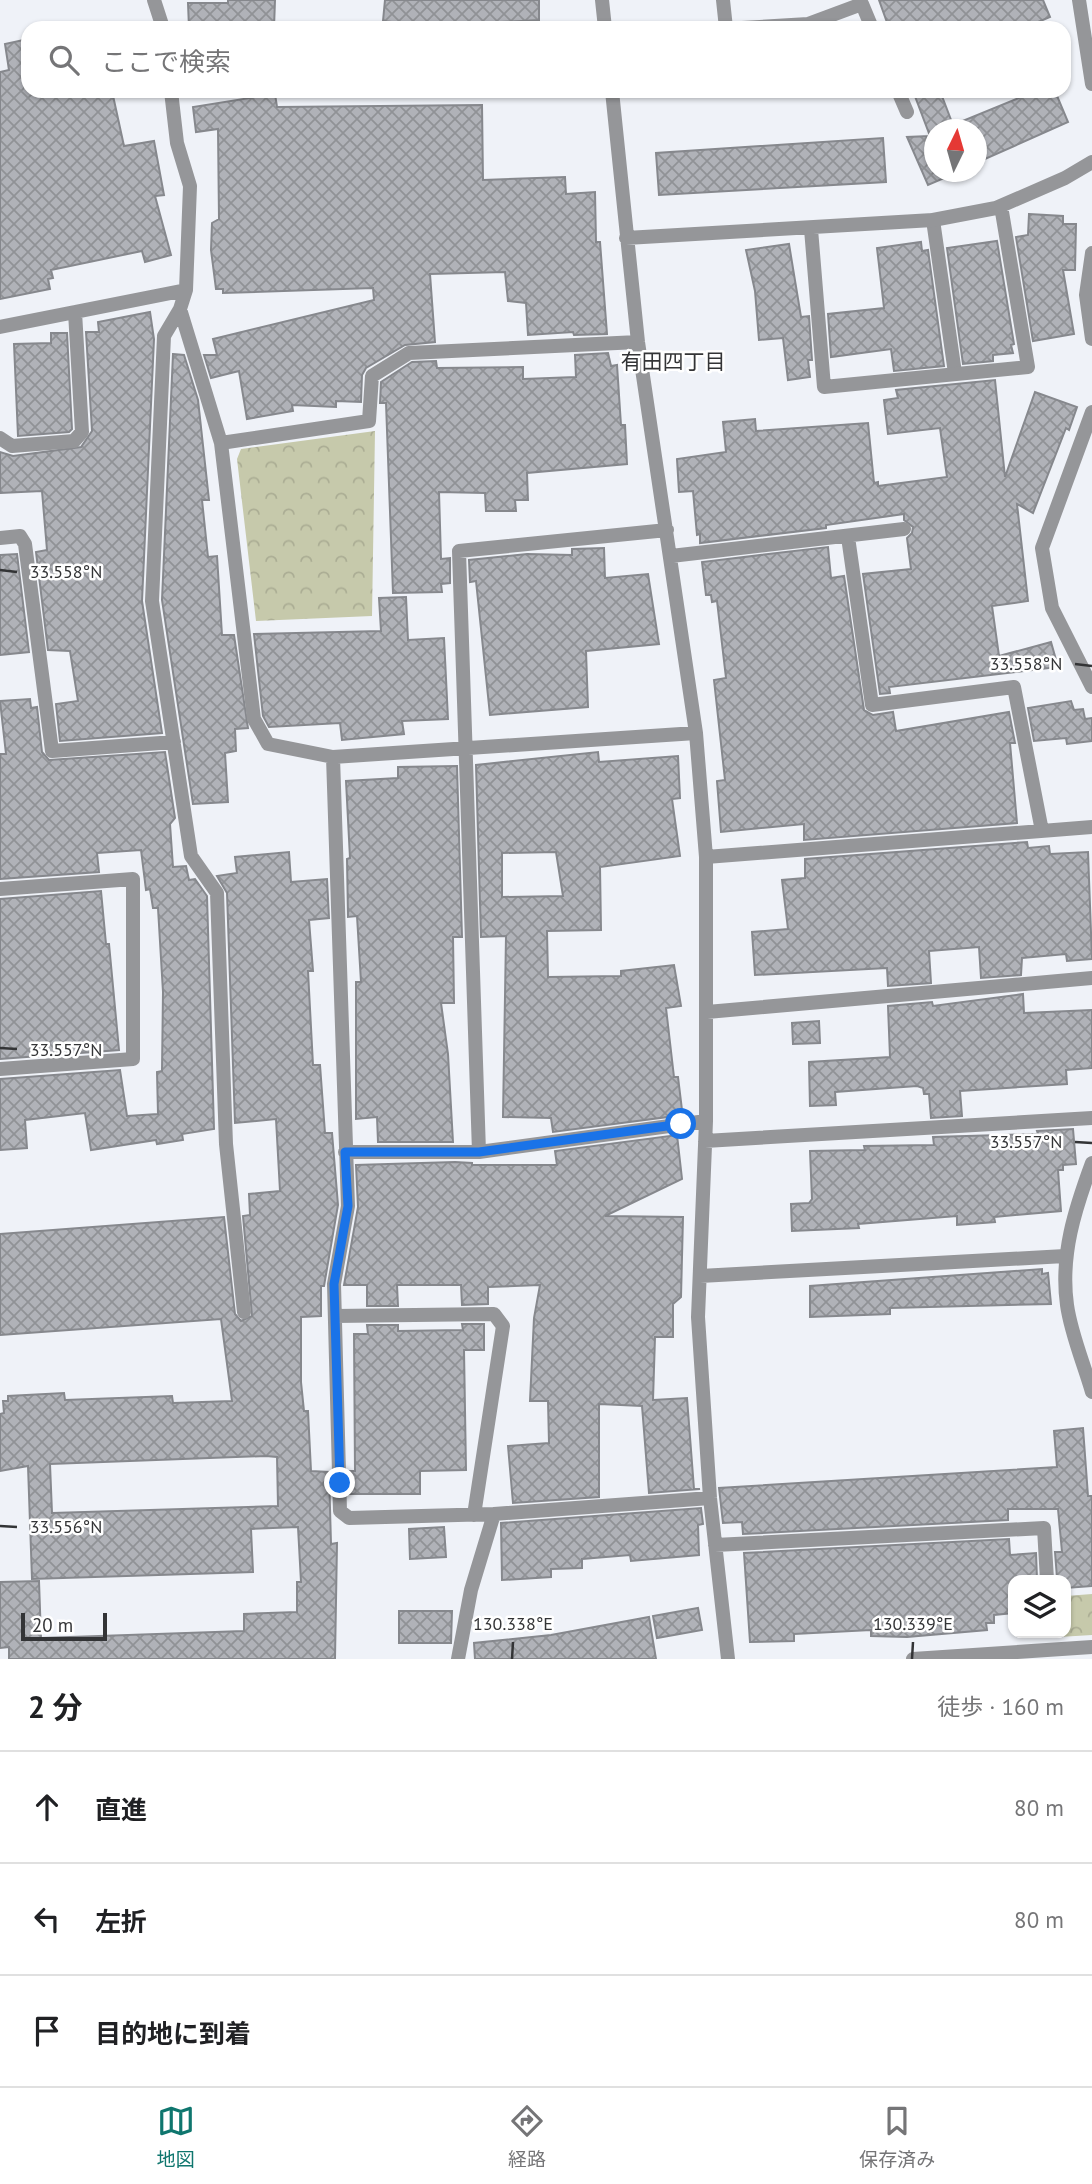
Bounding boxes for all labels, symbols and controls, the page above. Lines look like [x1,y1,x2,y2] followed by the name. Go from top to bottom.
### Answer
[21,21,1071,98] search box
[45,41,83,79] icon: search
[101,45,231,78] text: ここで検索
[924,119,987,182] north arrow
[621,348,726,375] district label: 有田四丁目
[30,560,102,583] text: 33.558°N
[990,652,1062,675] text: 33.558°N
[30,1038,102,1061] text: 33.557°N
[665,1108,696,1139] route start
[990,1130,1062,1153] text: 33.557°N
[324,1467,355,1498] route end
[30,1515,102,1538] text: 33.556°N
[1008,1575,1071,1638] map controls
[1008,1575,1071,1638] button: layers
[21,1610,107,1642] scale bar
[473,1612,553,1635] text: 130.338°E
[873,1612,953,1635] text: 130.339°E
[32,1613,73,1637] text: 20 m
[28,1687,83,1726] text: 2 分
[937,1692,1064,1721] text: 徒歩 · 160 m
[28,1788,66,1826] icon: ahead
[95,1793,147,1826] text: 直進
[1014,1793,1064,1822] text: 80 m
[28,1900,66,1938] icon: left
[95,1905,147,1938] text: 左折
[1014,1905,1064,1934] text: 80 m
[28,2012,66,2050] icon: arrive
[95,2017,251,2050] text: 目的地に到着
[157,2102,195,2171] tab: 地図
[508,2102,546,2171] tab: 経路
[859,2102,935,2171] tab: 保存済み

